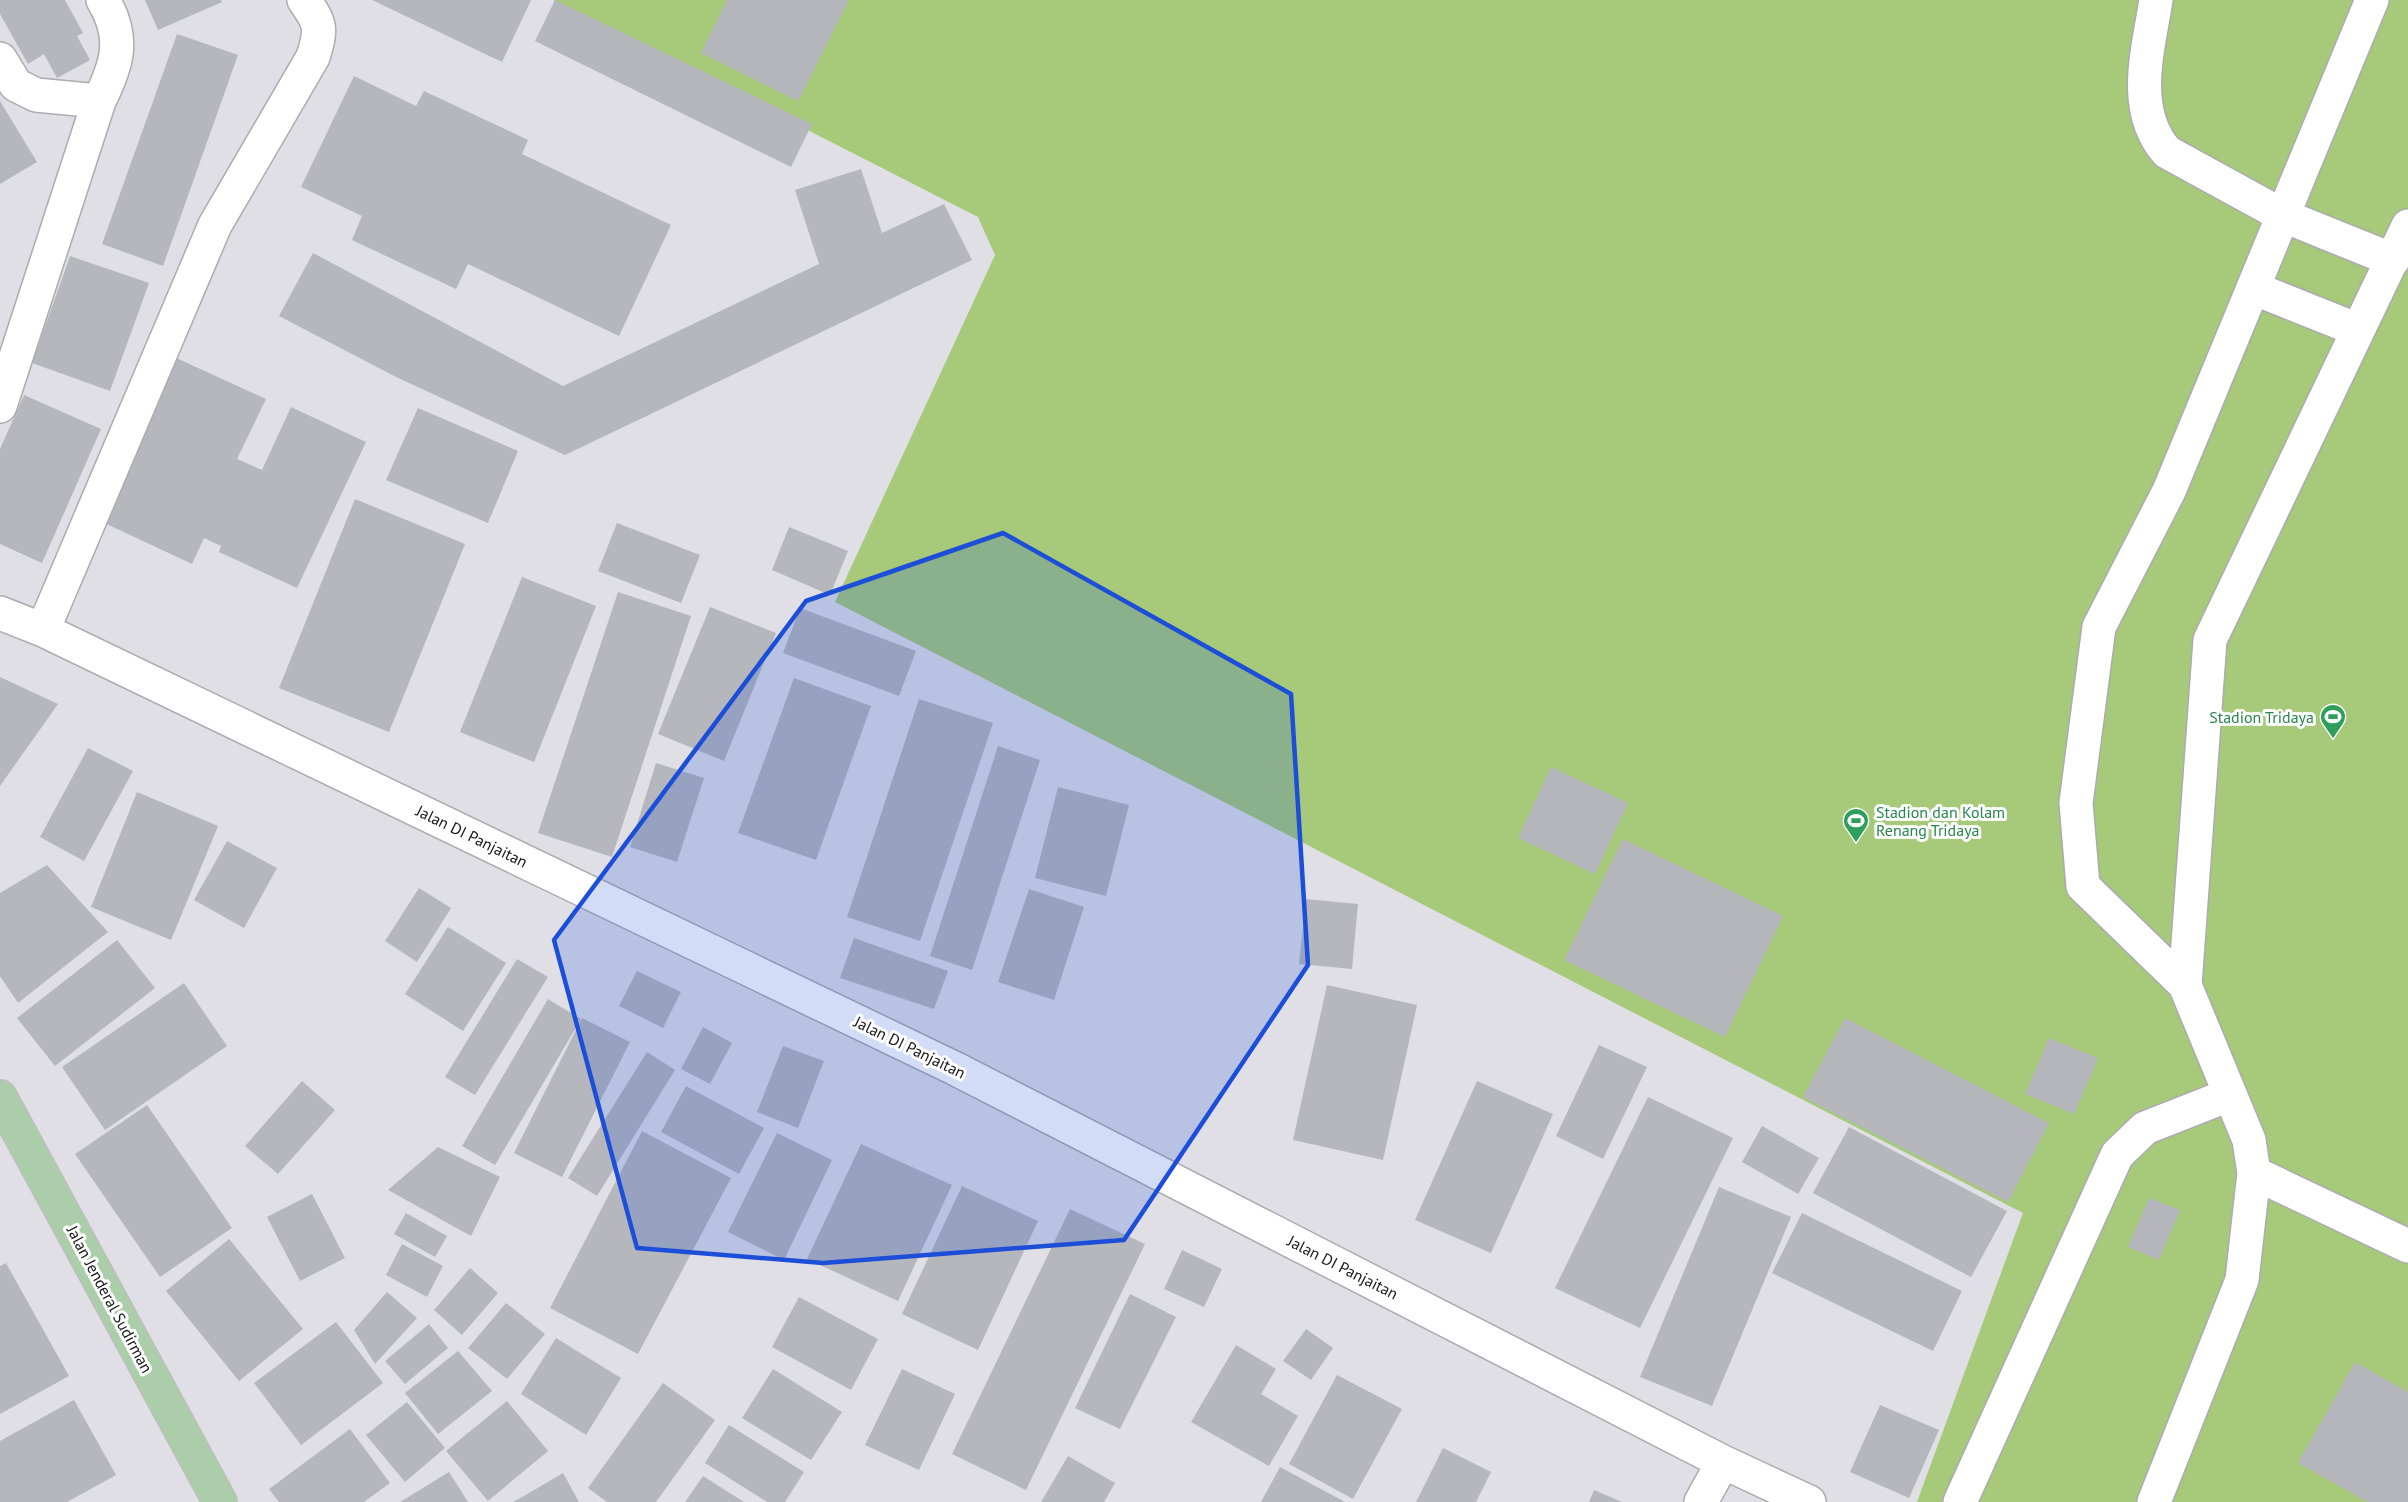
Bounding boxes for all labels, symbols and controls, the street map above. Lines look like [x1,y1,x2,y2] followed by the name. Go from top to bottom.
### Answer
[2318,702,2348,740] sports icon: Stadion Tridaya
[2209,707,2314,727] place label: Stadion Tridaya
[412,800,531,872] street label: Jalan DI Panjaitan
[1876,802,2005,840] place label: Stadion dan Kolam Renang Tridaya
[1841,806,1871,844] sports icon: Stadion dan Kolam Renang Tridaya
[850,1011,969,1083] street label: Jalan DI Panjaitan
[62,1221,157,1376] street label: Jalan Jenderal Sudirman
[1284,1230,1402,1303] street label: Jalan DI Panjaitan

